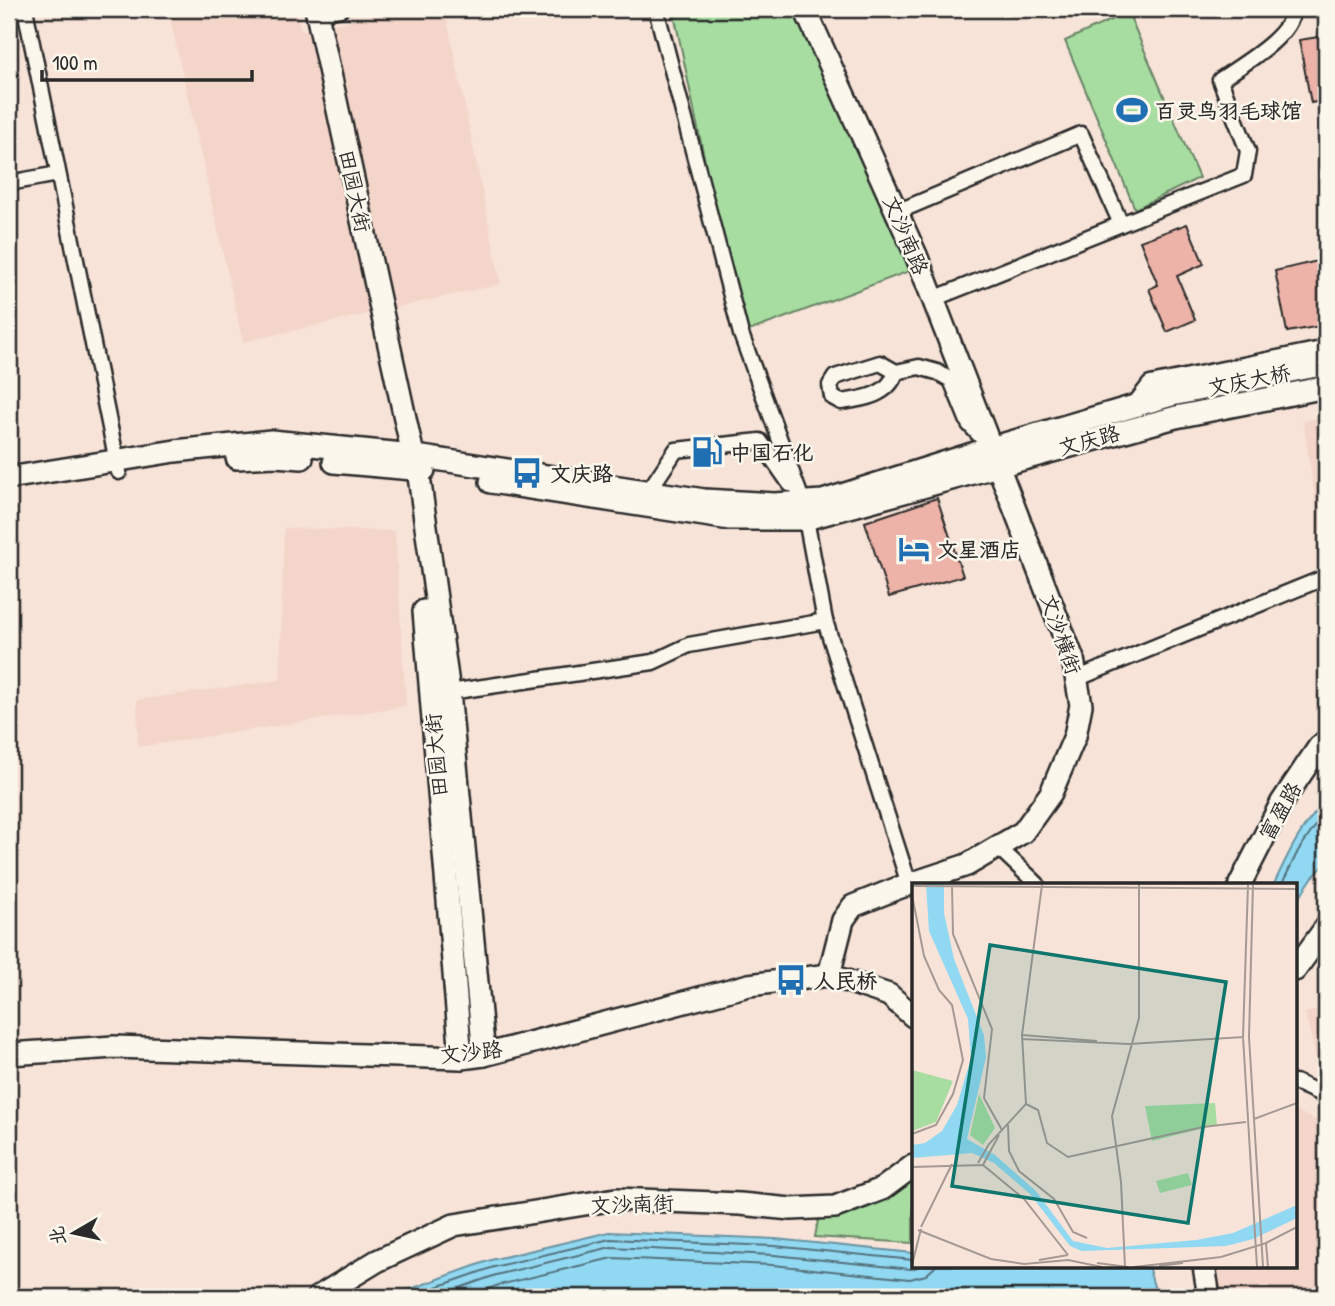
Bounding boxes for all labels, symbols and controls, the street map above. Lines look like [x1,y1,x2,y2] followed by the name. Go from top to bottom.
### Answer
[42,38,252,82] scale bar
[52,48,98,77] text: 100 m
[1115,93,1149,127] sports icon: 百灵鸟羽毛球馆
[1155,96,1302,125] place label: 百灵鸟羽毛球馆
[332,147,378,235] street label: 田园大街
[876,191,936,279] street label: 文沙南路
[1205,358,1293,402] street label: 文庆大桥
[1055,418,1123,462] street label: 文庆路
[690,435,724,469] fuel station icon: 中国石化
[730,438,814,467] place label: 中国石化
[510,456,544,490] bus stop icon: 文庆路
[550,459,613,488] place label: 文庆路
[897,532,931,566] hotel icon: 文星酒店
[937,535,1021,564] place label: 文星酒店
[1034,590,1088,678] street label: 文沙横街
[418,712,454,798] street label: 田园大街
[1252,776,1308,846] street label: 富盈路
[912,883,1296,1268] inset map
[774,963,808,997] bus stop icon: 人民桥
[814,966,877,995] place label: 人民桥
[438,1034,504,1070] street label: 文沙路
[590,1188,674,1220] street label: 文沙南街
[38,1198,108,1268] north arrow
[43,1224,72,1247] text: 北

